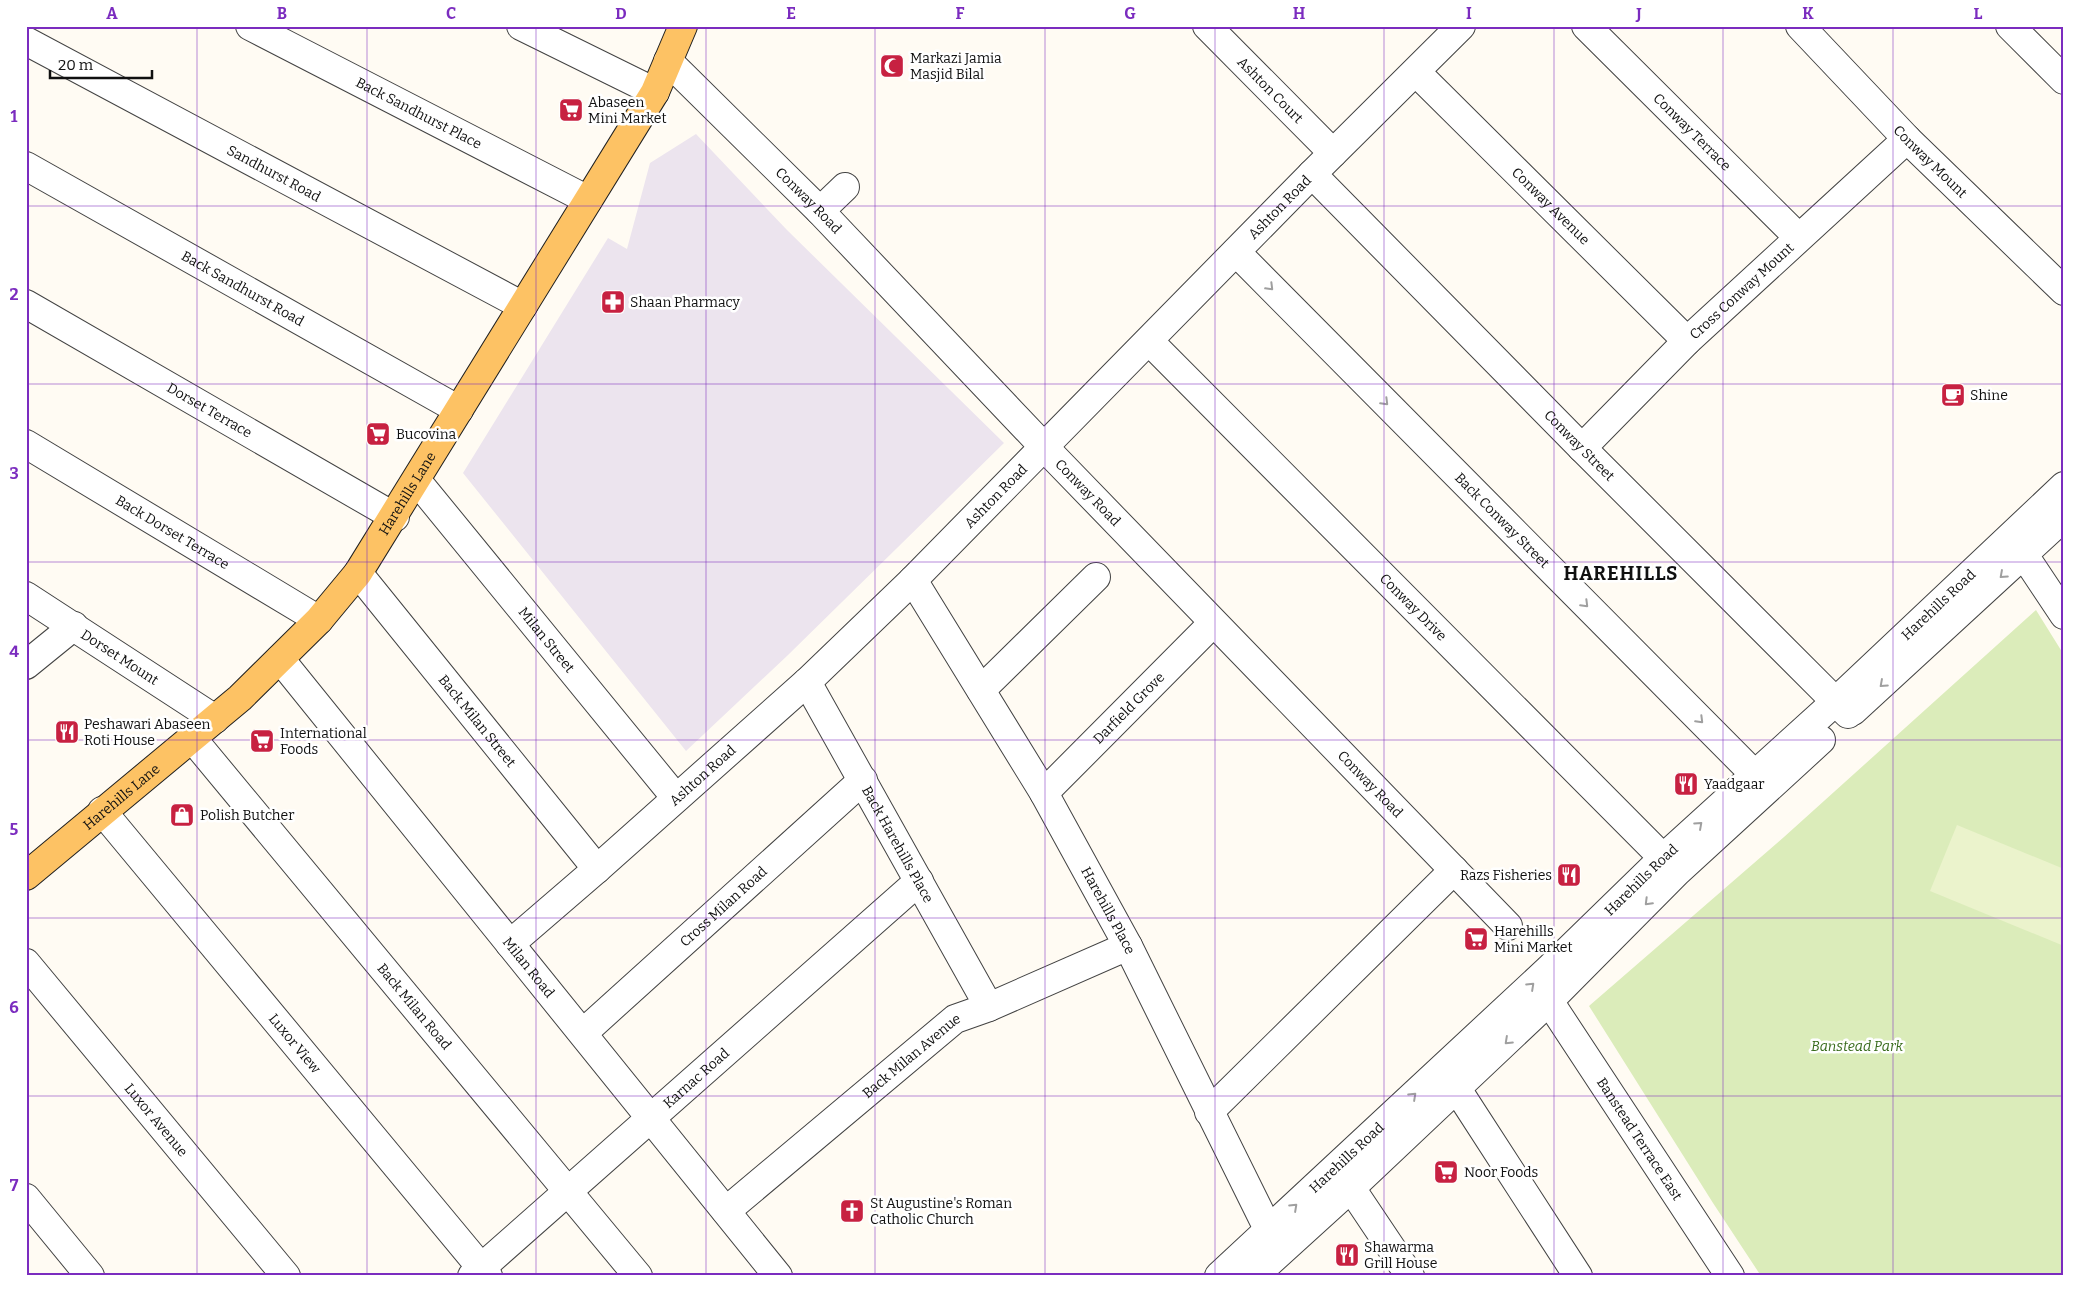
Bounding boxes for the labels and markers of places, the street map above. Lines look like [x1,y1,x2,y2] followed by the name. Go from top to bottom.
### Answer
[910,50,1002,83] place label: Markazi Jamia Masjid Bilal
[879,53,905,79] mosque icon: Markazi Jamia Masjid Bilal
[588,94,666,127] place label: Abaseen Mini Market
[558,97,584,123] supermarket icon: Abaseen Mini Market
[600,289,626,315] pharmacy icon: Shaan Pharmacy
[630,294,741,311] place label: Shaan Pharmacy
[1940,382,1966,408] cafe icon: Shine
[1970,387,2008,404] place label: Shine
[365,421,391,447] supermarket icon: Bucovina
[396,426,457,443] place label: Bucovina
[84,716,211,749] place label: Peshawari Abaseen Roti House
[54,719,80,745] restaurant icon: Peshawari Abaseen Roti House
[280,725,367,758] place label: International Foods
[249,728,275,754] supermarket icon: International Foods
[1673,771,1699,797] restaurant icon: Yaadgaar
[1704,776,1765,793] place label: Yaadgaar
[169,802,195,828] shop icon: Polish Butcher
[200,807,294,824] place label: Polish Butcher
[1556,862,1582,888] restaurant icon: Razs Fisheries
[1460,867,1552,884] place label: Razs Fisheries
[1494,923,1572,956] place label: Harehills Mini Market
[1463,926,1489,952] supermarket icon: Harehills Mini Market
[1433,1159,1459,1185] supermarket icon: Noor Foods
[1464,1164,1538,1181] place label: Noor Foods
[870,1195,1012,1228] place label: St Augustine's Roman Catholic Church
[839,1198,865,1224] church icon: St Augustine's Roman Catholic Church
[1364,1239,1437,1272] place label: Shawarma Grill House
[1334,1242,1360,1268] restaurant icon: Shawarma Grill House

